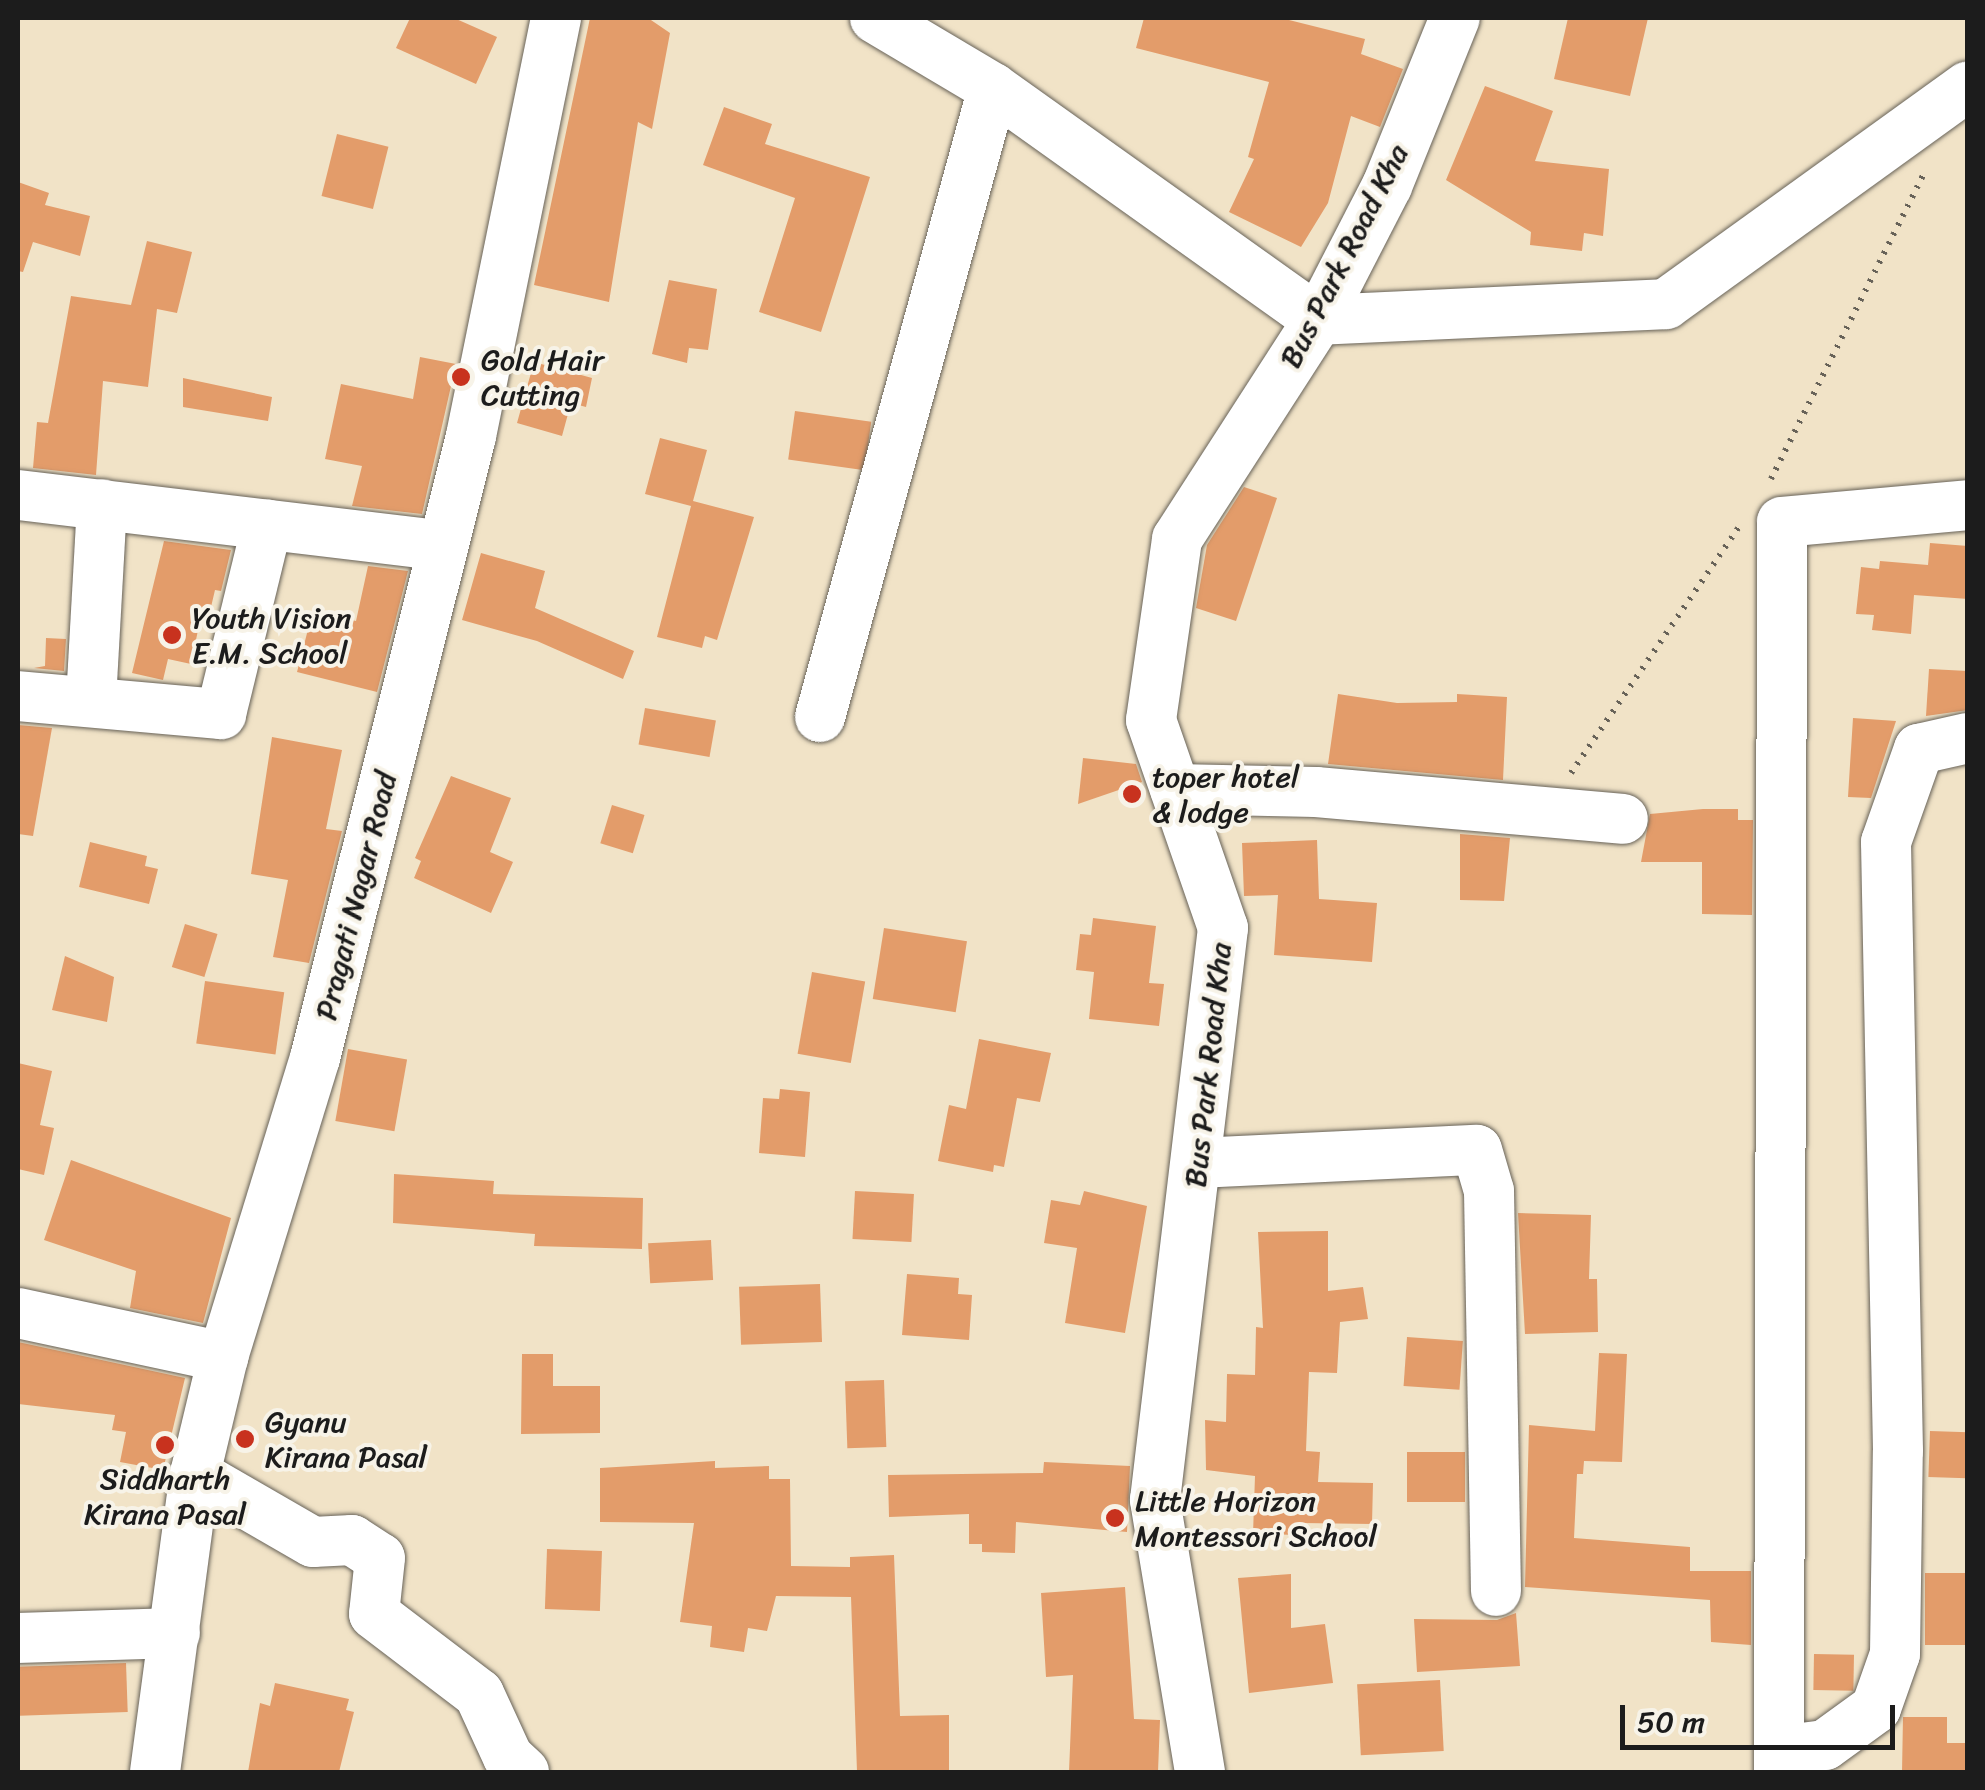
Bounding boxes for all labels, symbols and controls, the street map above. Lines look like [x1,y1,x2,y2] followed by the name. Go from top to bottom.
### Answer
[1272,138,1416,374] street label: Bus Park Road Kha
[481,342,604,412] place label: Gold Hair Cutting
[450,366,472,388] marker: Gold Hair Cutting
[192,600,352,670] place label: Youth Vision E.M. School
[161,624,183,646] marker: Youth Vision E.M. School
[1152,759,1300,830] place label: toper hotel & lodge
[308,768,404,1024] street label: Pragati Nagar Road
[1121,783,1143,805] marker: toper hotel & lodge
[1177,940,1239,1190] street label: Bus Park Road Kha
[265,1404,429,1474] place label: Gyanu Kirana Pasal
[234,1428,256,1450] marker: Gyanu Kirana Pasal
[154,1434,176,1456] marker: Siddharth Kirana Pasal
[83,1461,247,1532] place label: Siddharth Kirana Pasal
[1135,1483,1377,1554] place label: Little Horizon Montessori School
[1104,1507,1126,1529] marker: Little Horizon Montessori School
[1625,1685,1900,1747] scale bar
[1637,1695,1705,1749] text: 50 m

